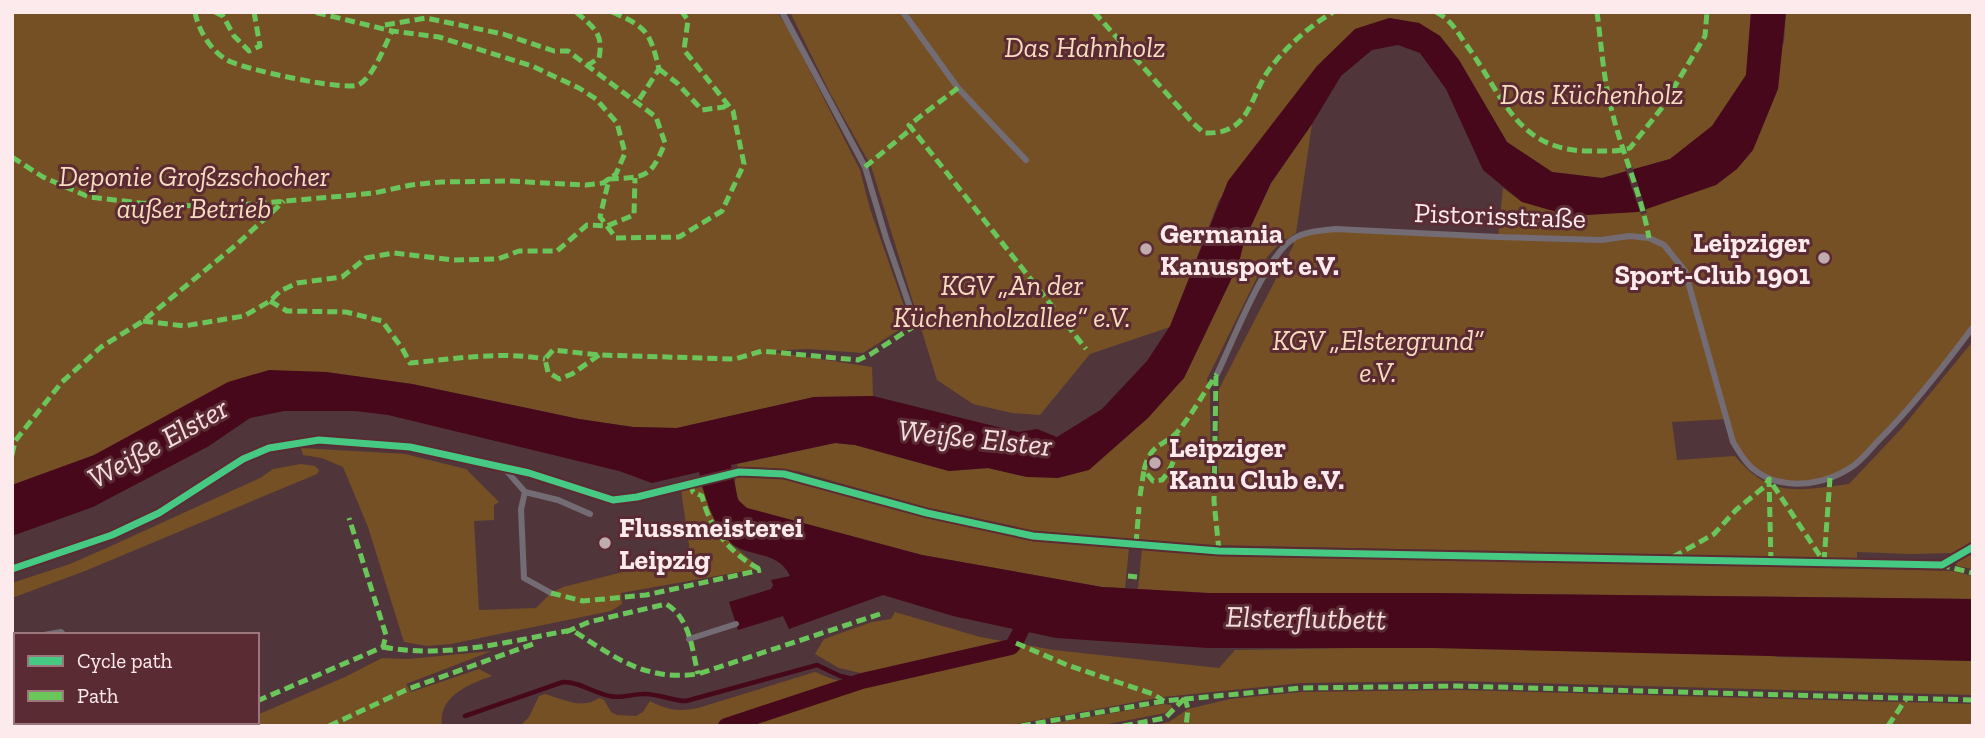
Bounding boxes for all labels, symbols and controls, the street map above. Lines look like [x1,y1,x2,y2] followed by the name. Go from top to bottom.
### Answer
[1005,31,1165,64] park label: Das Hahnholz
[1500,78,1684,111] park label: Das Küchenholz
[59,160,330,225] park label: Deponie Großzschocher außer Betrieb
[1413,196,1587,235] street label: Pistorisstraße
[1160,217,1339,282] place label: Germania Kanusport e.V.
[1615,226,1810,291] place label: Leipziger Sport-Club 1901
[1138,241,1154,257] marker: Germania Kanusport e.V.
[1816,250,1832,266] marker: Leipziger Sport-Club 1901
[893,269,1131,334] park label: KGV „An der Küchenholzallee“ e.V.
[1272,324,1485,389] park label: KGV „Elstergrund“ e.V.
[82,389,235,496] water label: Weiße Elster
[896,412,1055,464] water label: Weiße Elster
[1169,431,1344,496] place label: Leipziger Kanu Club e.V.
[1147,455,1163,471] marker: Leipziger Kanu Club e.V.
[619,511,803,576] place label: Flussmeisterei Leipzig
[597,535,613,551] marker: Flussmeisterei Leipzig
[1225,599,1387,637] water label: Elsterflutbett
[14,633,259,724] legend
[77,648,172,673] text: Cycle path
[77,683,119,708] text: Path

